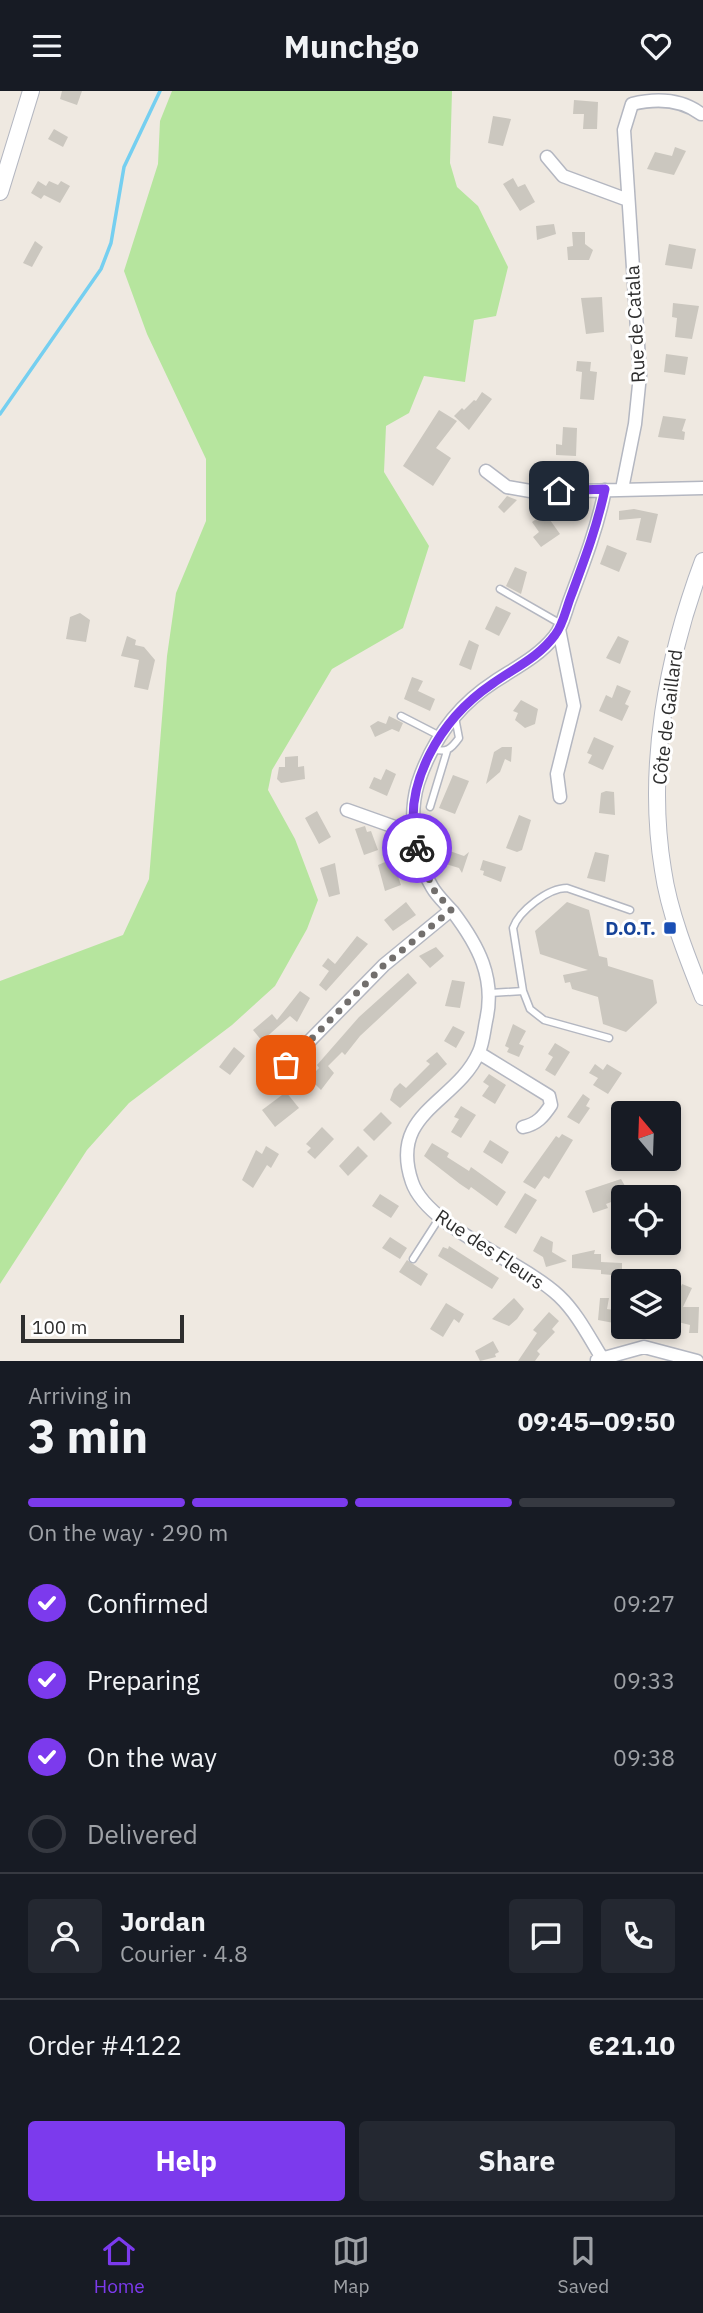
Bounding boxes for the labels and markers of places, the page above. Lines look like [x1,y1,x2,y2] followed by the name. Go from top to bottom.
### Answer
[529,461,589,521] pin
[605,916,656,940] place label: D.O.T.
[662,920,678,936] marker: D.O.T.
[256,1035,316,1095] pin

